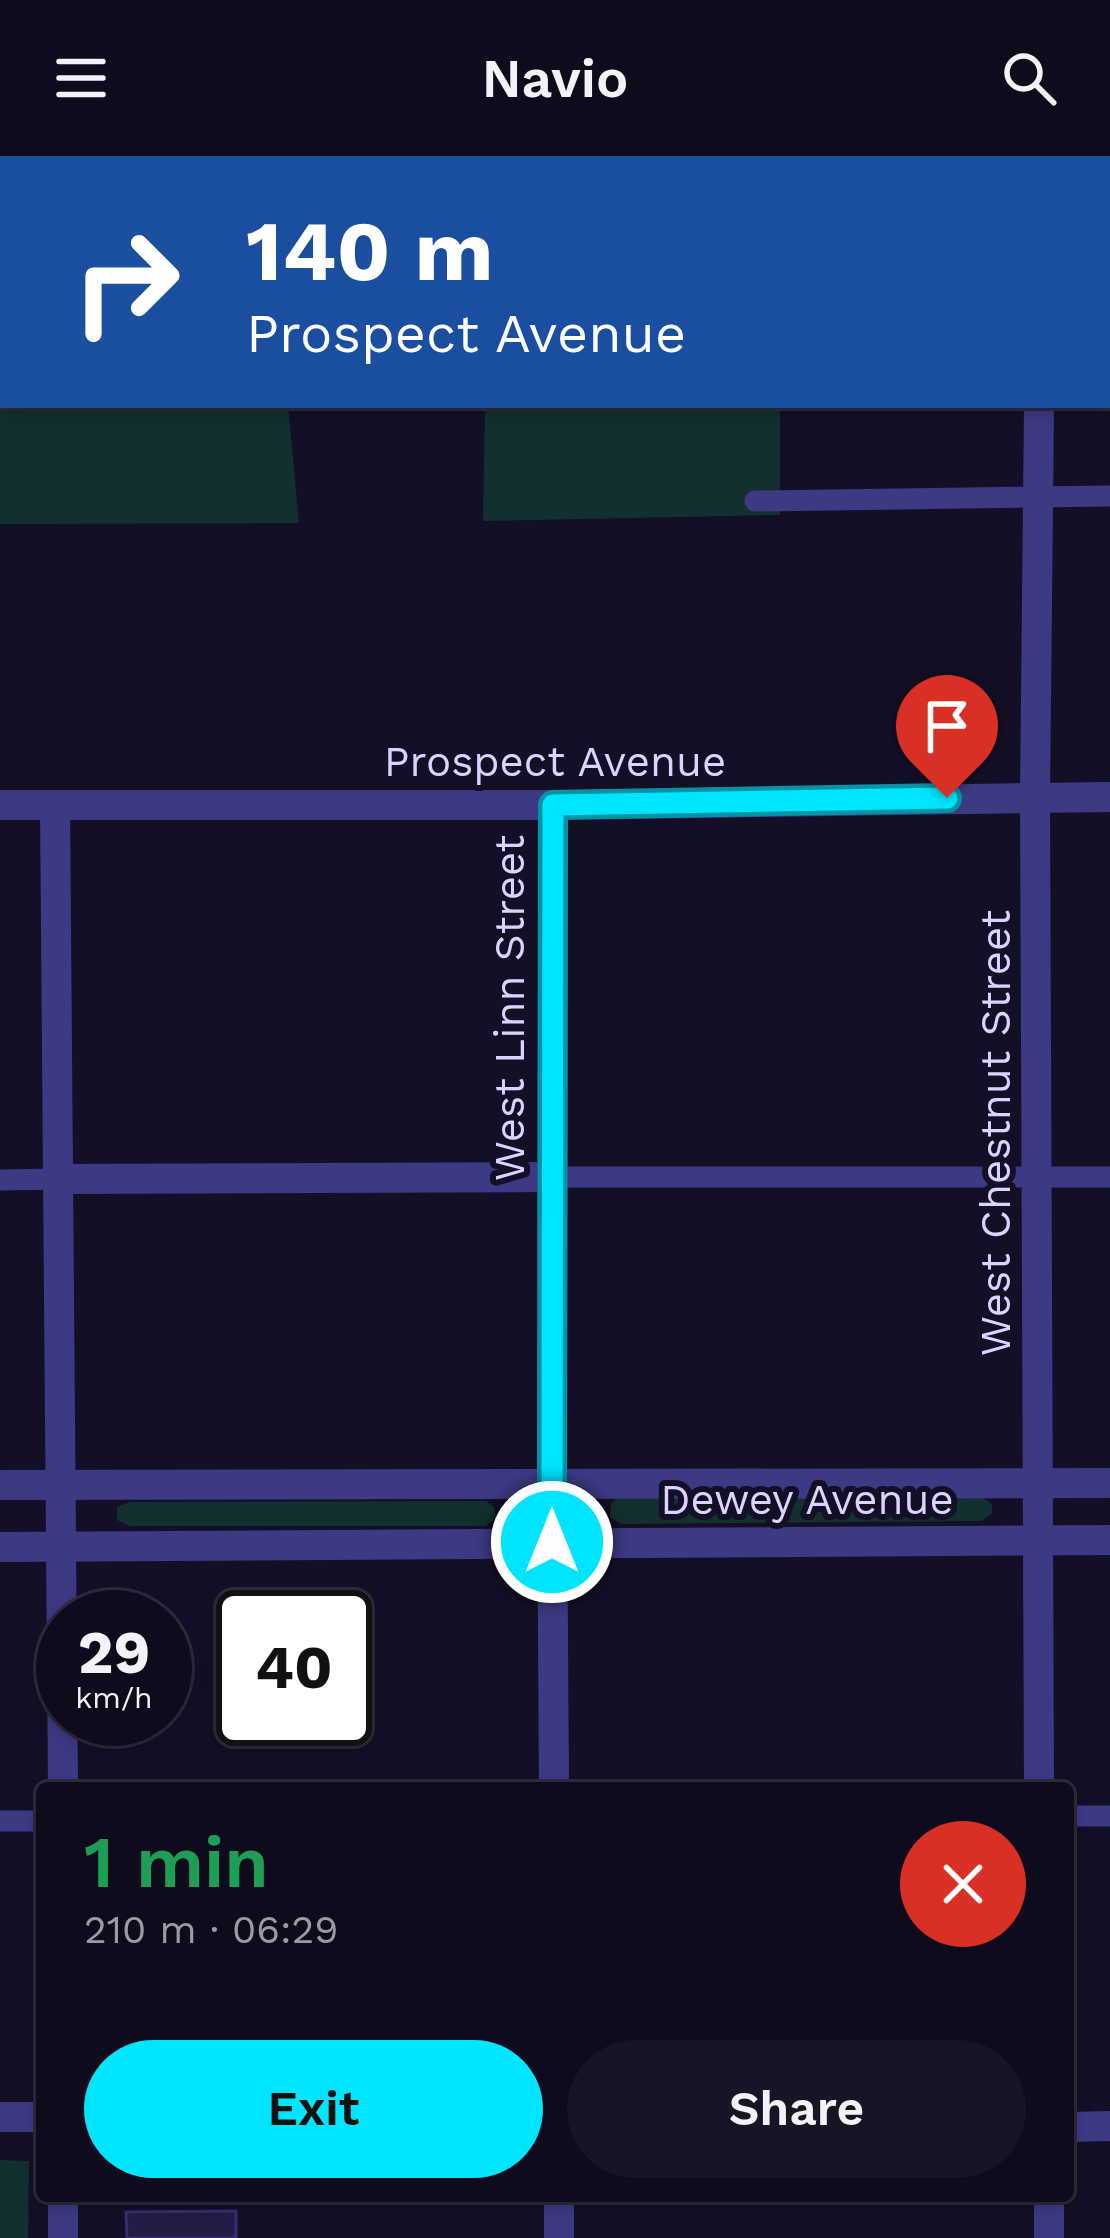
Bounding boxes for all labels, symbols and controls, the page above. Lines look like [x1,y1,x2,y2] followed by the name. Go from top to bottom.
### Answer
[48,45,114,111] icon: menu
[996,45,1062,111] icon: search
[482,47,628,110] text: Navio
[246,202,494,300] text: 140 m
[48,204,204,360] icon: right
[246,302,686,365] text: Prospect Avenue
[896,675,998,798] pin
[914,693,980,759] icon: arrive
[384,737,726,786] street label: Prospect Avenue
[485,835,534,1181] street label: West Linn Street
[971,910,1020,1356] street label: West Chestnut Street
[660,1475,954,1524] street label: Dewey Avenue
[489,1479,615,1605] position arrow
[216,1590,372,1746] speed limit sign: 40
[78,1617,150,1688] text: 29
[75,1680,153,1715] text: km/h
[84,1820,269,1904] text: 1 min
[900,1821,1026,1947] button: close
[84,1907,338,1952] text: 210 m · 06:29
[84,2040,543,2178] button: Exit
[567,2040,1026,2178] button: Share

